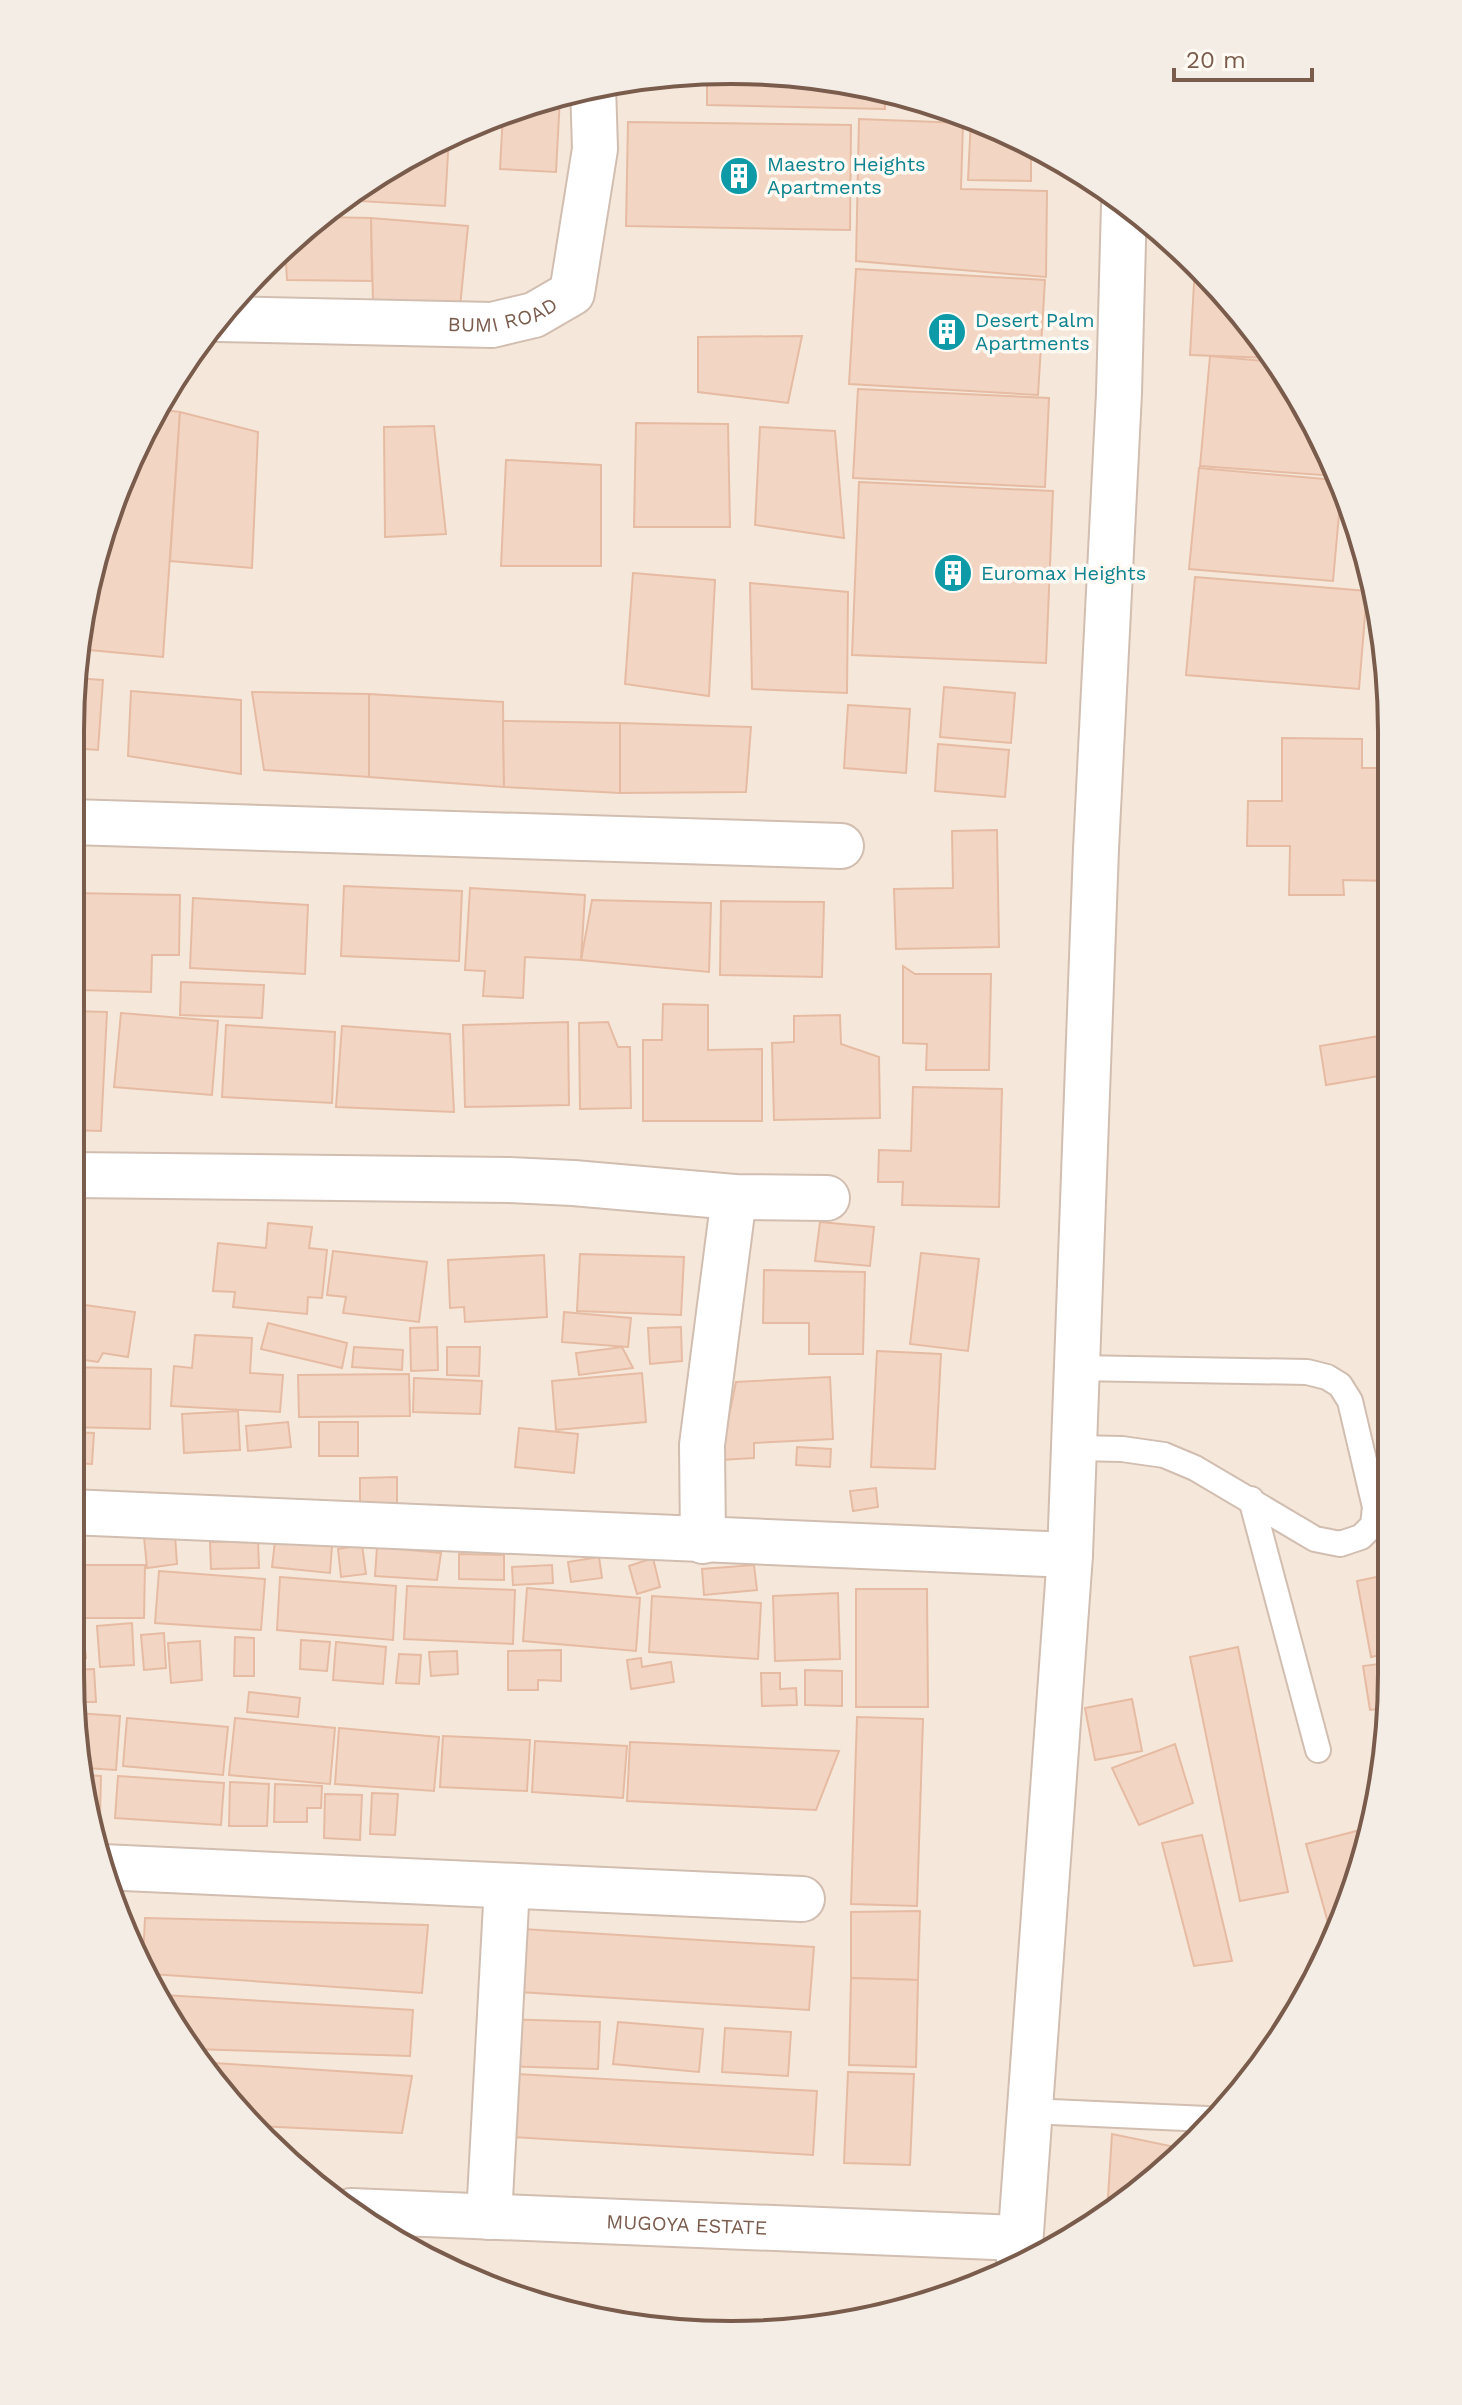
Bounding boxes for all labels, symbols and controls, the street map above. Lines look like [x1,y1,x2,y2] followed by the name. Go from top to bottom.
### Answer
[1174,32,1312,82] scale bar
[1186,46,1246,74] text: 20 m
[767,152,926,199] place label: Maestro Heights Apartments
[718,155,760,197] building icon: Maestro Heights Apartments
[447,292,562,337] street label: BUMI ROAD
[975,308,1095,355] place label: Desert Palm Apartments
[926,311,968,353] building icon: Desert Palm Apartments
[932,552,974,594] building icon: Euromax Heights
[981,561,1146,585] place label: Euromax Heights
[606,2209,768,2240] street label: MUGOYA ESTATE

